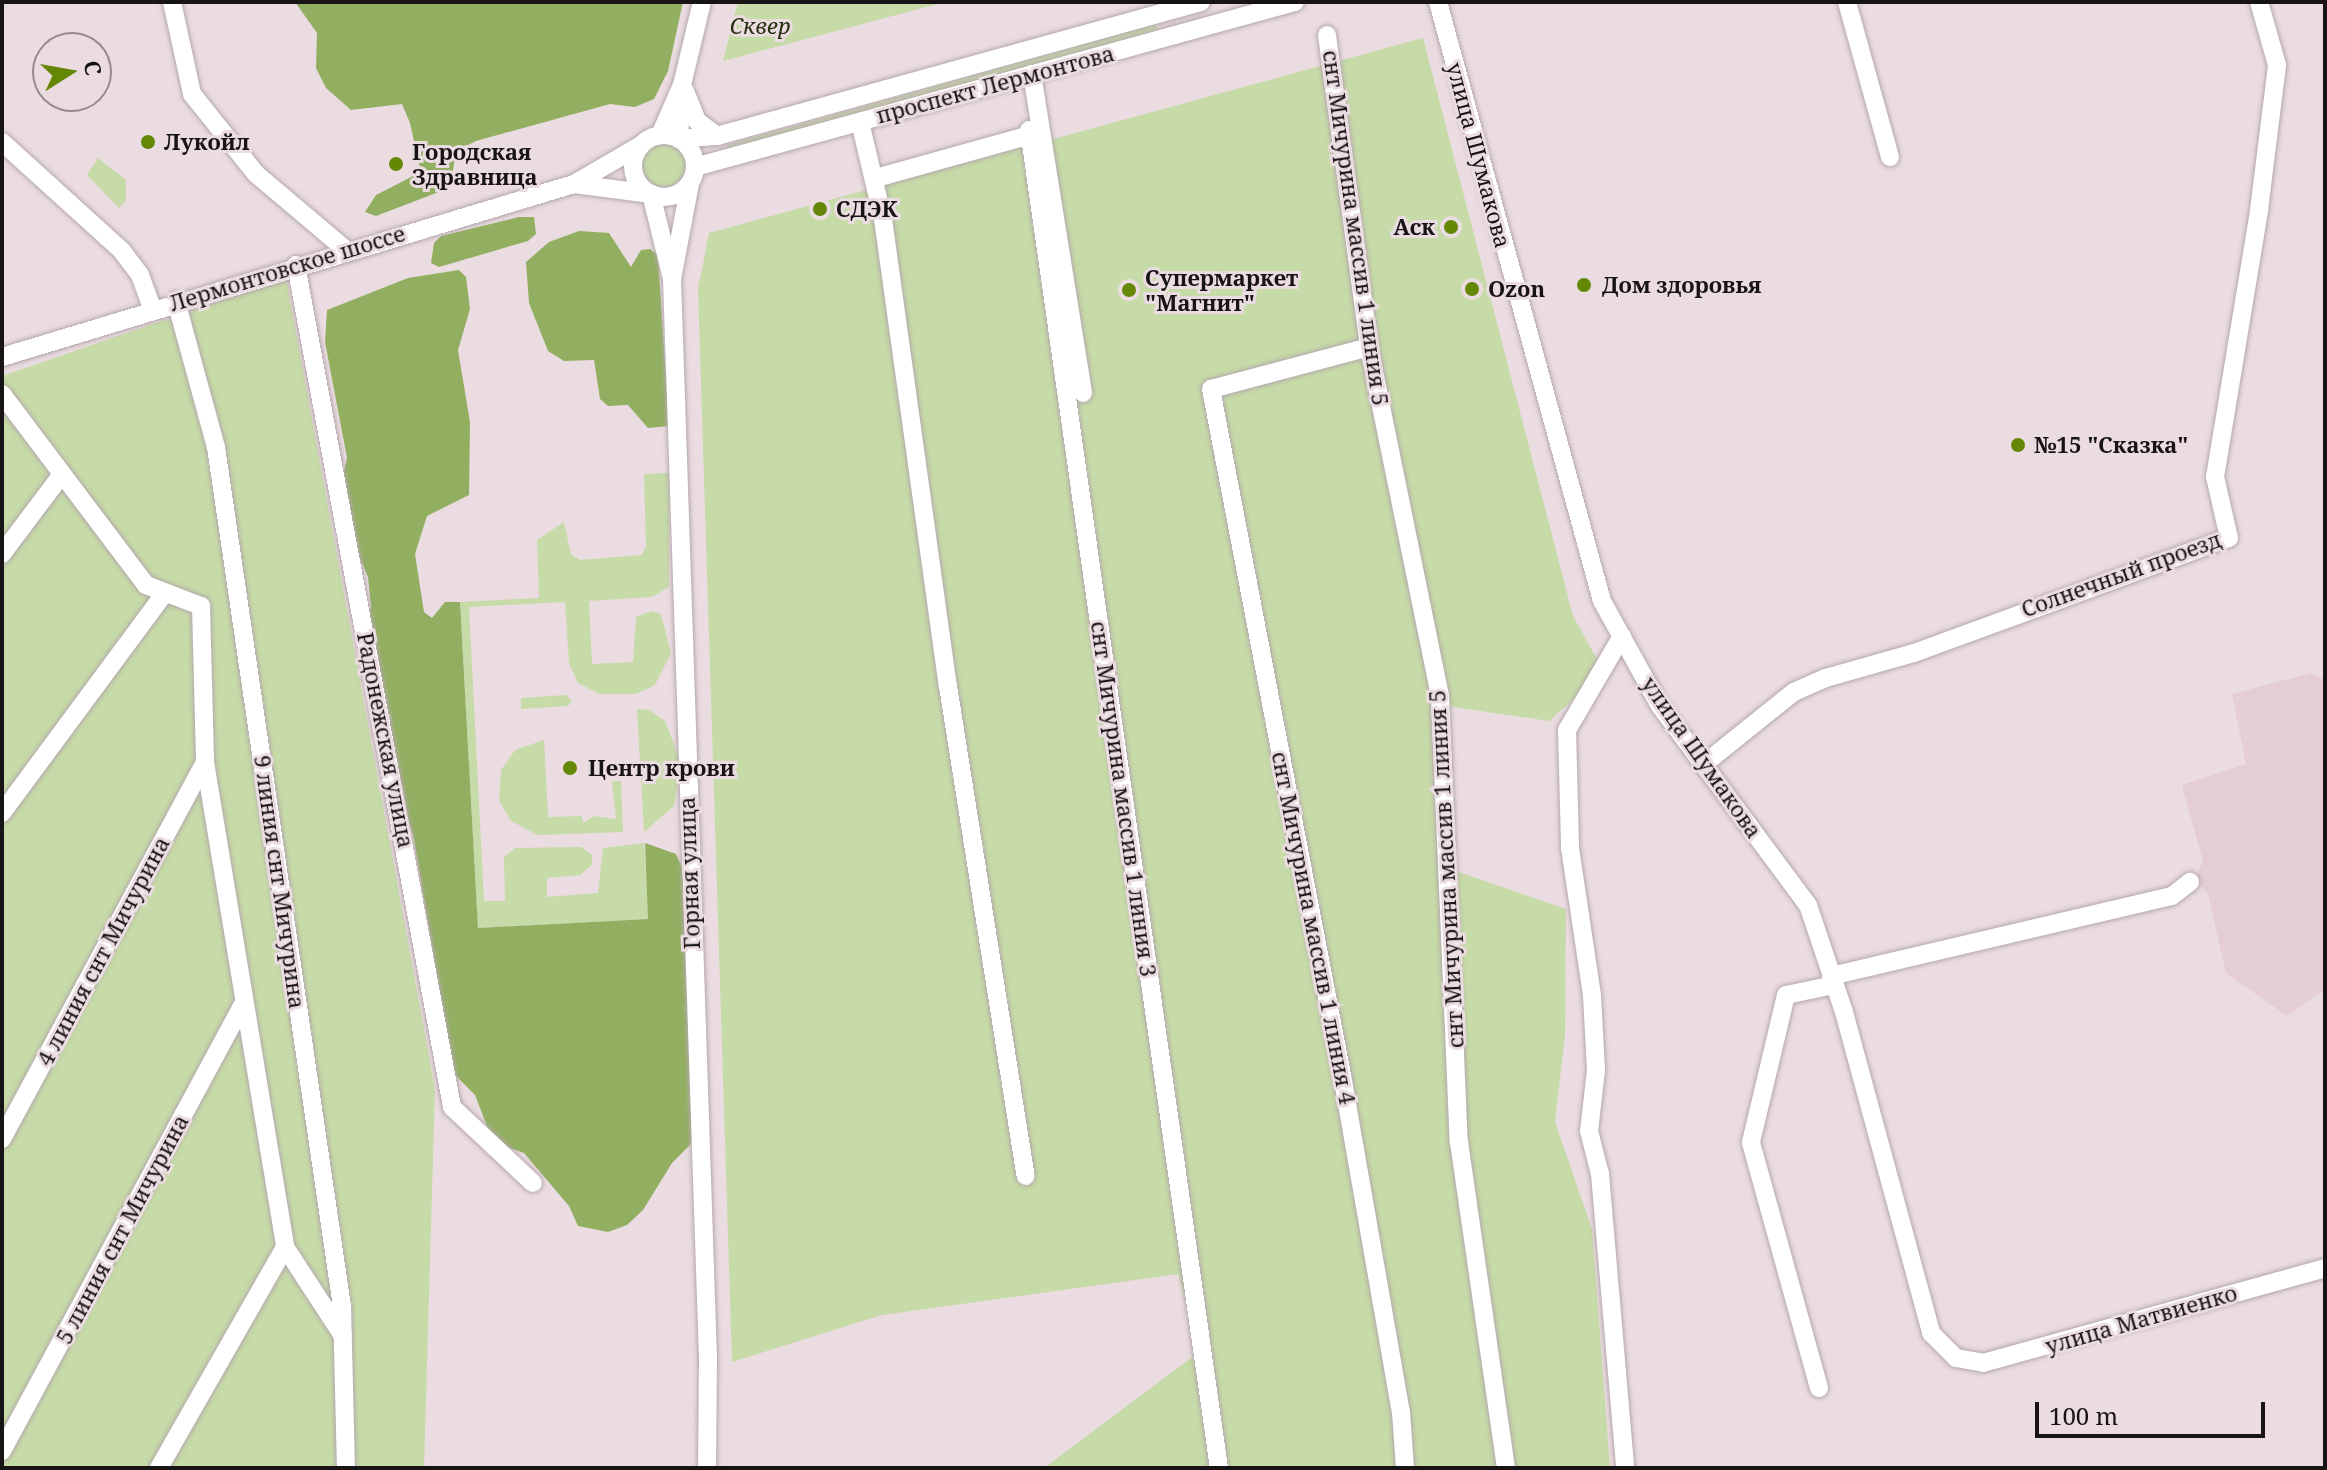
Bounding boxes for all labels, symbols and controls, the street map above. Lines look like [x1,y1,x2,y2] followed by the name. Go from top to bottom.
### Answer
[730,13,790,39] park label: Сквер
[32,32,112,112] north arrow
[873,40,1117,128] street label: проспект Лермонтова
[1318,49,1394,407] street label: снт Мичурина массив 1 линия 5
[77,58,110,78] text: С
[1442,59,1516,251] street label: улица Шумакова
[164,129,249,155] place label: Лукойл
[139,133,157,151] marker: Лукойл
[412,138,538,190] place label: Городская Здравница
[387,155,405,173] marker: Городская Здравница
[836,196,898,222] place label: СДЭК
[811,200,829,218] marker: СДЭК
[1393,214,1435,240] place label: Аск
[1442,218,1460,236] marker: Аск
[166,220,408,316] street label: Лермонтовское шоссе
[1145,264,1298,316] place label: Супермаркет "Магнит"
[1602,272,1761,298] place label: Дом здоровья
[1573,274,1595,296] marker: Дом здоровья
[1488,276,1545,302] place label: Ozon
[1463,280,1481,298] marker: Ozon
[1120,281,1138,299] marker: Супермаркет "Магнит"
[2034,432,2189,458] place label: №15 "Сказка"
[2009,436,2027,454] marker: №15 "Сказка"
[2018,526,2224,622] street label: Солнечный проезд
[1086,620,1162,978] street label: снт Мичурина массив 1 линия 3
[352,630,420,850] street label: Радонежская улица
[1636,671,1768,843] street label: улица Шумакова
[1423,689,1469,1049] street label: снт Мичурина массив 1 линия 5
[1267,749,1361,1107] street label: снт Мичурина массив 1 линия 4
[249,754,311,1010] street label: 9 линия снт Мичурина
[588,755,735,781] place label: Центр крови
[559,757,581,779] marker: Центр крови
[673,796,705,950] street label: Горная улица
[31,832,175,1070] street label: 4 линия снт Мичурина
[50,1110,194,1348] street label: 5 линия снт Мичурина
[2042,1279,2240,1359] street label: улица Матвиенко
[2039,1386,2269,1436] scale bar
[2049,1399,2118,1432] text: 100 m

